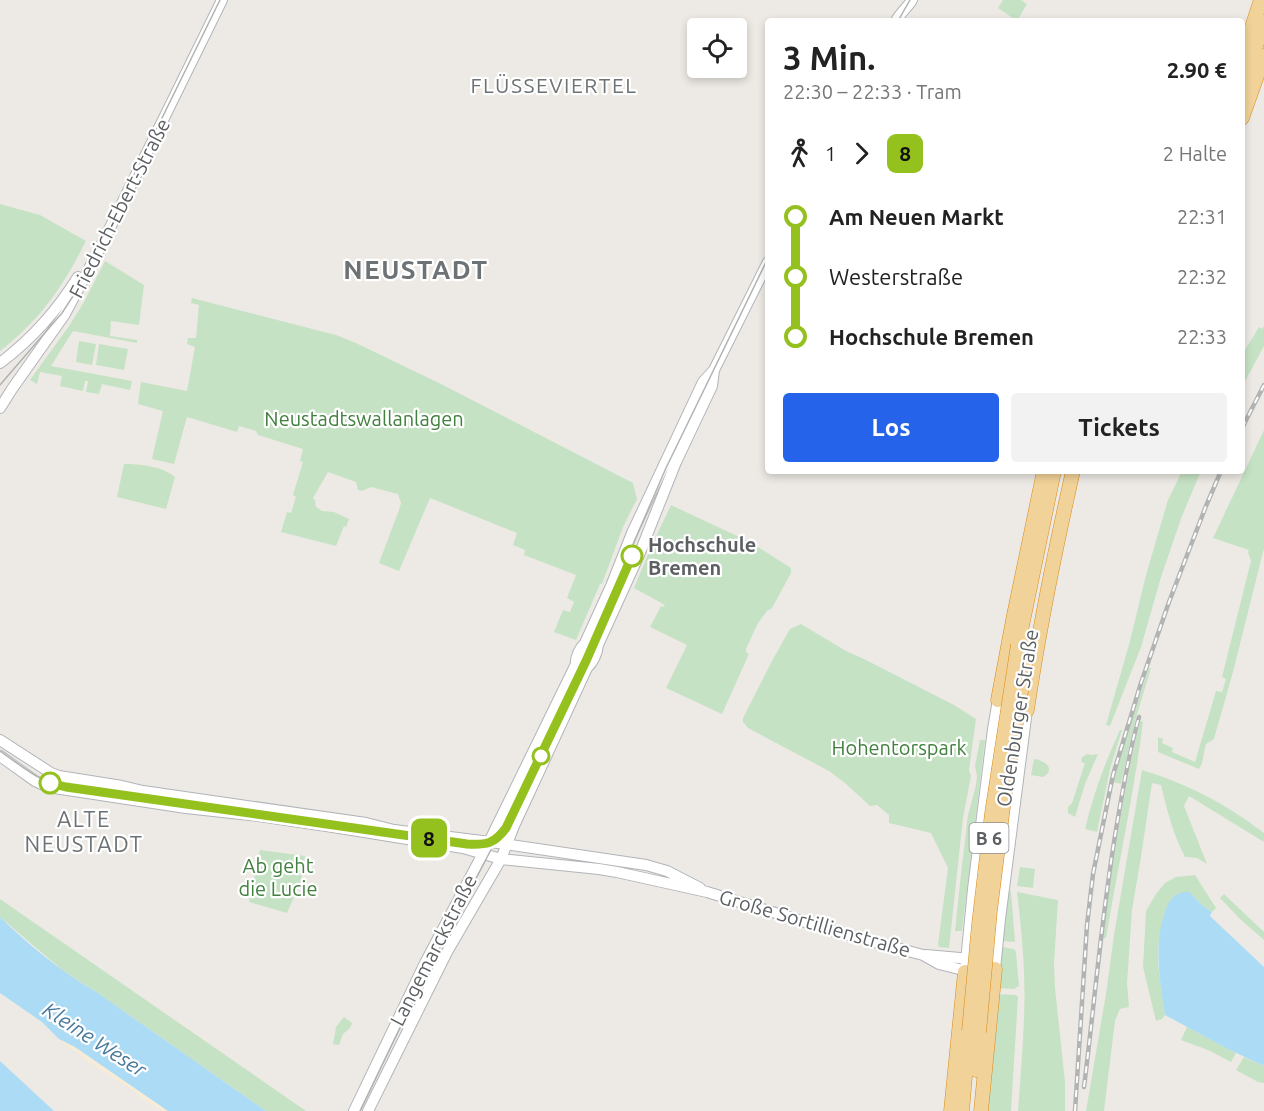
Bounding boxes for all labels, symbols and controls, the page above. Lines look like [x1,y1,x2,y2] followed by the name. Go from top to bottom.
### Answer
[687,18,747,78] map controls
[687,18,747,78] button: locate
[783,39,875,76] text: 3 Min.
[1167,57,1227,82] text: 2.90 €
[471,73,637,97] district label: FLÜSSEVIERTEL
[783,80,962,103] text: 22:30 – 22:33 · Tram
[64,114,174,302] street label: Friedrich-Ebert-Straße
[783,137,816,170] icon: walk
[845,137,878,170] icon: forward
[899,141,911,165] text: 8
[825,142,836,165] text: 1
[1163,142,1227,165] text: 2 Halte
[829,204,1004,229] text: Am Neuen Markt
[1177,205,1227,228] text: 22:31
[343,255,489,284] district label: NEUSTADT
[829,264,963,289] text: Westerstraße
[1177,265,1227,288] text: 22:32
[829,324,1034,349] text: Hochschule Bremen
[1177,325,1227,348] text: 22:33
[783,393,999,462] button: Los
[1011,393,1227,462] button: Tickets
[264,407,464,430] park label: Neustadtswallanlagen
[648,533,756,579] place label: Hochschule Bremen
[621,545,643,567] marker: Hochschule Bremen
[992,628,1042,808] street label: Oldenburger Straße
[832,736,966,759] park label: Hohentorspark
[532,747,550,765] unlabelled marker
[39,772,61,794] unlabelled marker
[24,806,144,856] district label: ALTE NEUSTADT
[410,818,448,858] line badge: 8
[970,823,1008,853] road number: B 6
[423,826,435,850] text: 8
[239,854,317,900] park label: Ab geht die Lucie
[385,871,481,1029] street label: Langemarckstraße
[717,885,913,961] street label: Große Sortillienstraße
[39,997,152,1082] water label: Kleine Weser

